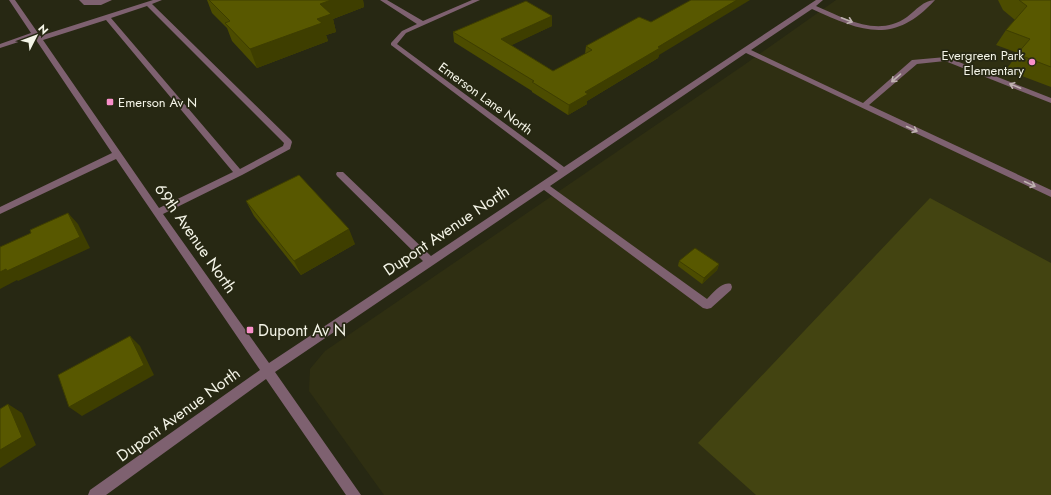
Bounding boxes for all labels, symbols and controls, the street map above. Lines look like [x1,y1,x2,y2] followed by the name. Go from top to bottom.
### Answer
[16,16,56,56] north arrow
[840,17,852,25] one-way arrow
[35,21,52,38] text: N
[941,46,1024,80] place label: Evergreen Park Elementary
[1027,57,1037,67] marker: Evergreen Park Elementary
[435,58,537,139] street label: Emerson Lane North
[891,74,902,83] one-way arrow
[1009,82,1021,90] one-way arrow
[118,93,197,112] place label: Emerson Av N
[105,97,115,107] marker: Emerson Av N
[906,126,918,133] one-way arrow
[149,179,242,298] street label: 69th Avenue North
[379,180,514,281] street label: Dupont Avenue North
[1023,181,1035,188] one-way arrow
[258,319,346,342] place label: Dupont Av N
[245,325,255,335] marker: Dupont Av N
[112,362,245,467] street label: Dupont Avenue North

